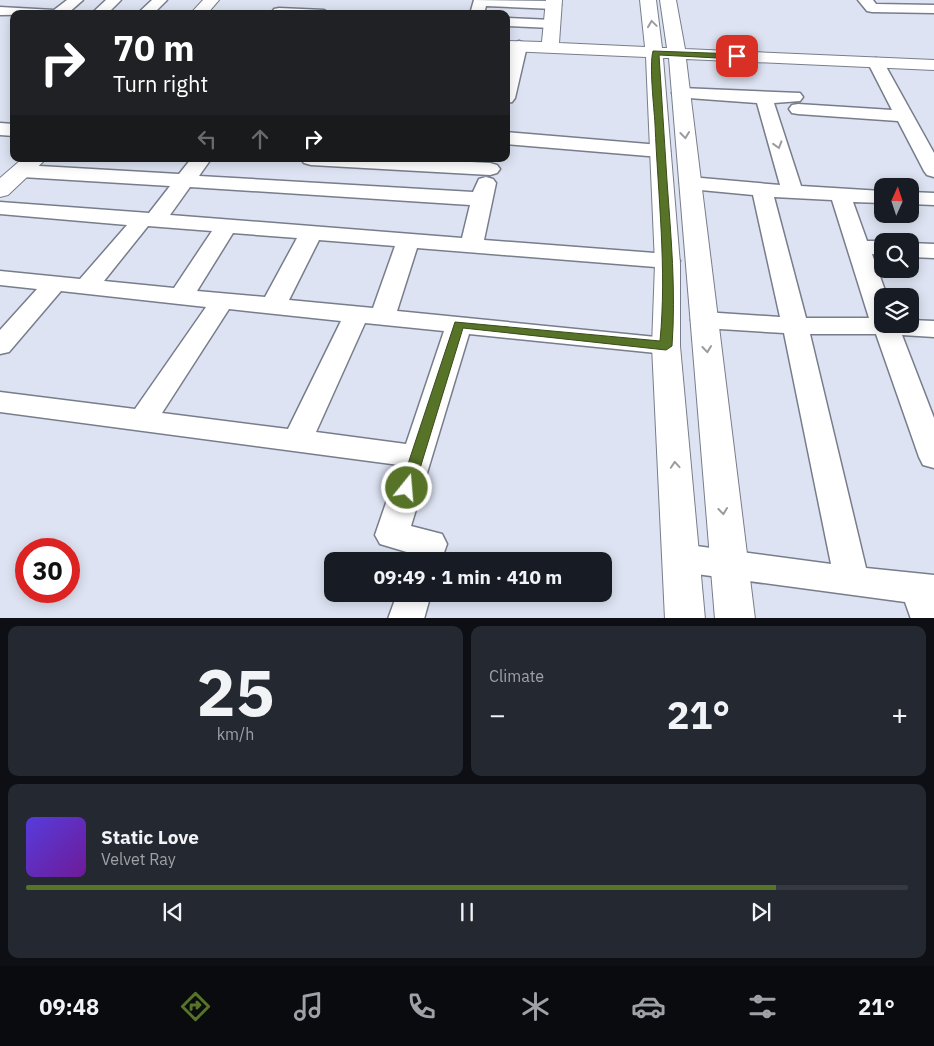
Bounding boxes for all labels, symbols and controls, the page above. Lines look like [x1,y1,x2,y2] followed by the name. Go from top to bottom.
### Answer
[647,19,657,28] one-way arrow
[113,25,195,71] text: 70 m
[30,30,95,95] icon: right
[716,35,758,77] pin
[723,42,751,70] icon: arrive
[113,69,208,98] text: Turn right
[193,125,221,153] icon: left
[246,125,274,153] icon: ahead
[299,125,327,153] icon: right
[679,131,690,139] one-way arrow
[772,140,782,149] one-way arrow
[874,178,919,222] north arrow
[874,178,919,333] map controls
[874,233,919,278] button: search
[874,288,919,333] button: layers
[701,345,712,353] one-way arrow
[380,461,432,513] position arrow
[669,461,680,469] one-way arrow
[718,507,729,515] one-way arrow
[15,538,80,603] speed limit sign: 30
[374,565,562,589] text: 09:49 · 1 min · 410 m
[196,649,275,734] text: 25
[489,666,544,686] text: Climate
[667,690,730,739] text: 21°
[489,696,506,733] text: −
[891,696,908,733] text: +
[217,724,254,744] text: km/h
[101,825,199,849] text: Static Love
[101,849,176,869] text: Velvet Ray
[159,898,187,926] icon: previous
[453,898,481,926] icon: pause
[747,898,775,926] icon: next
[178,989,213,1024] icon: directions
[291,989,326,1024] icon: music
[404,989,439,1024] icon: phone
[518,989,553,1024] icon: climate
[631,989,666,1024] icon: car
[745,989,780,1024] icon: filters
[39,992,99,1021] text: 09:48
[858,992,895,1021] text: 21°

